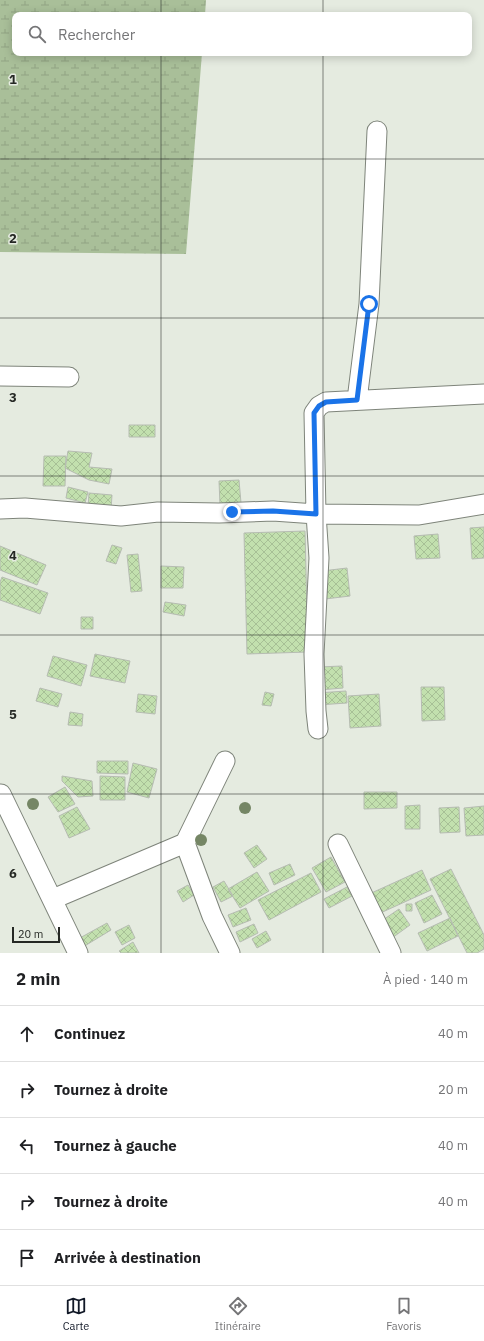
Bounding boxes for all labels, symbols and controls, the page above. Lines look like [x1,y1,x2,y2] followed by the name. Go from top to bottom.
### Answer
[12,12,472,56] search box
[26,23,48,45] icon: search
[58,25,135,44] text: Rechercher
[9,71,17,88] text: 1
[9,230,17,247] text: 2
[360,295,378,313] route start
[9,389,17,406] text: 3
[223,503,241,521] route end
[9,547,17,564] text: 4
[9,706,17,723] text: 5
[9,865,17,882] text: 6
[12,925,60,944] scale bar
[18,927,43,941] text: 20 m
[16,968,60,990] text: 2 min
[383,971,468,988] text: À pied · 140 m
[16,1023,38,1045] icon: ahead
[54,1024,125,1043] text: Continuez
[438,1025,468,1042] text: 40 m
[16,1079,38,1101] icon: right
[54,1080,168,1099] text: Tournez à droite
[438,1081,468,1098] text: 20 m
[16,1135,38,1157] icon: left
[54,1136,177,1155] text: Tournez à gauche
[438,1137,468,1154] text: 40 m
[16,1191,38,1213] icon: right
[54,1192,168,1211] text: Tournez à droite
[438,1193,468,1210] text: 40 m
[16,1247,38,1269] icon: arrive
[54,1248,201,1267] text: Arrivée à destination
[63,1295,89,1333] tab: Carte
[215,1295,261,1333] tab: Itinéraire
[386,1295,421,1333] tab: Favoris

